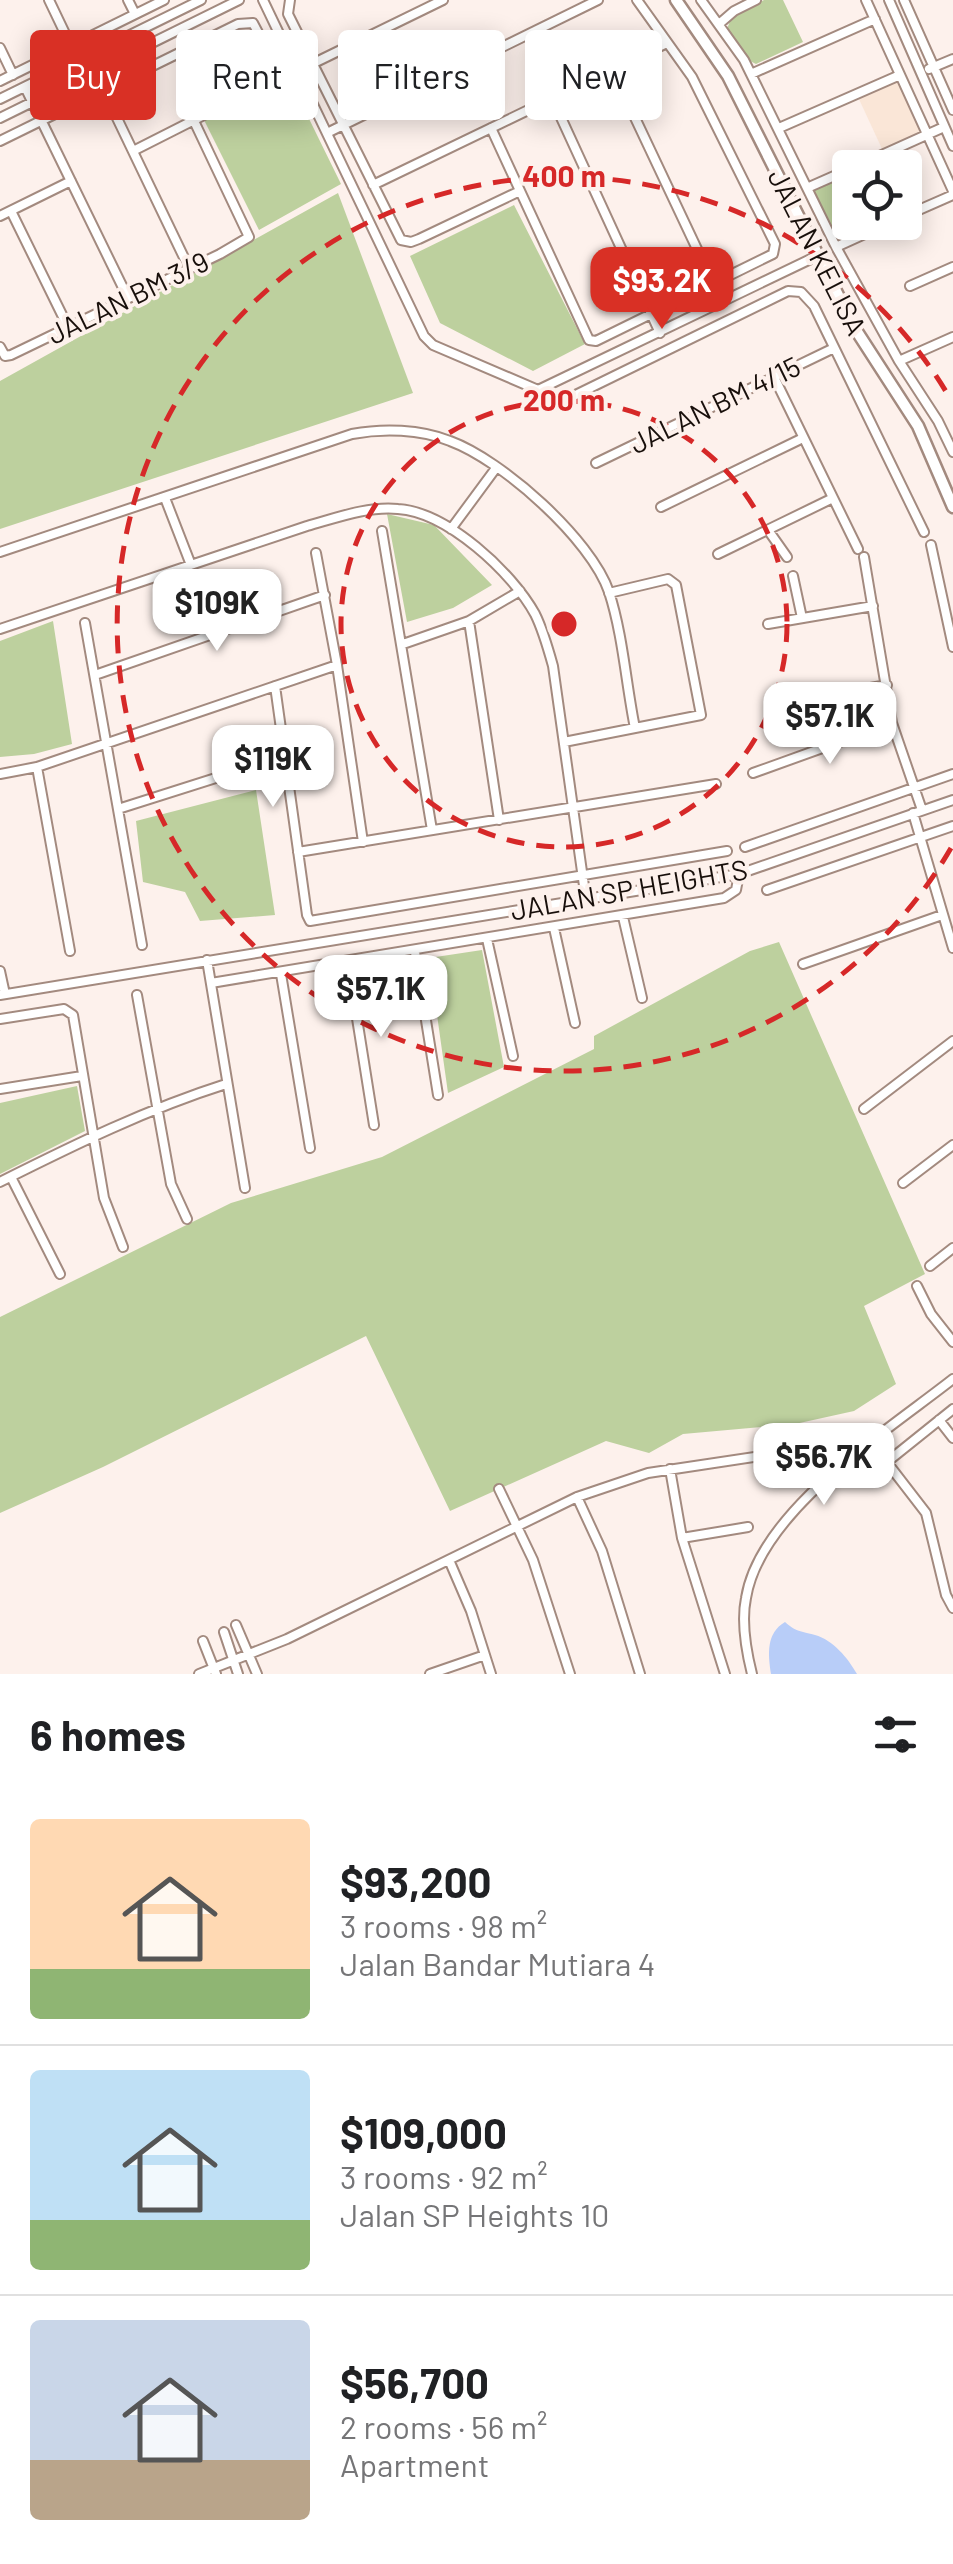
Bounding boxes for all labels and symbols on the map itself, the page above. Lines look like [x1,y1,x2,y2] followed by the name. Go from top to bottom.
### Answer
[522,157,606,193] text: 400 m
[761,163,874,340] street label: JALAN KELISA
[41,243,214,351] street label: JALAN BM 3/9
[581,247,743,332] pin: $93.2K
[624,348,805,460] street label: JALAN BM 4/15
[523,381,605,417] text: 200 m
[147,569,287,654] pin: $109K
[546,606,582,642] centre of rings
[749,682,911,767] pin: $57.1K
[203,725,343,810] pin: $119K
[508,851,750,927] street label: JALAN SP HEIGHTS
[300,955,462,1040] pin: $57.1K
[743,1423,905,1508] pin: $56.7K

